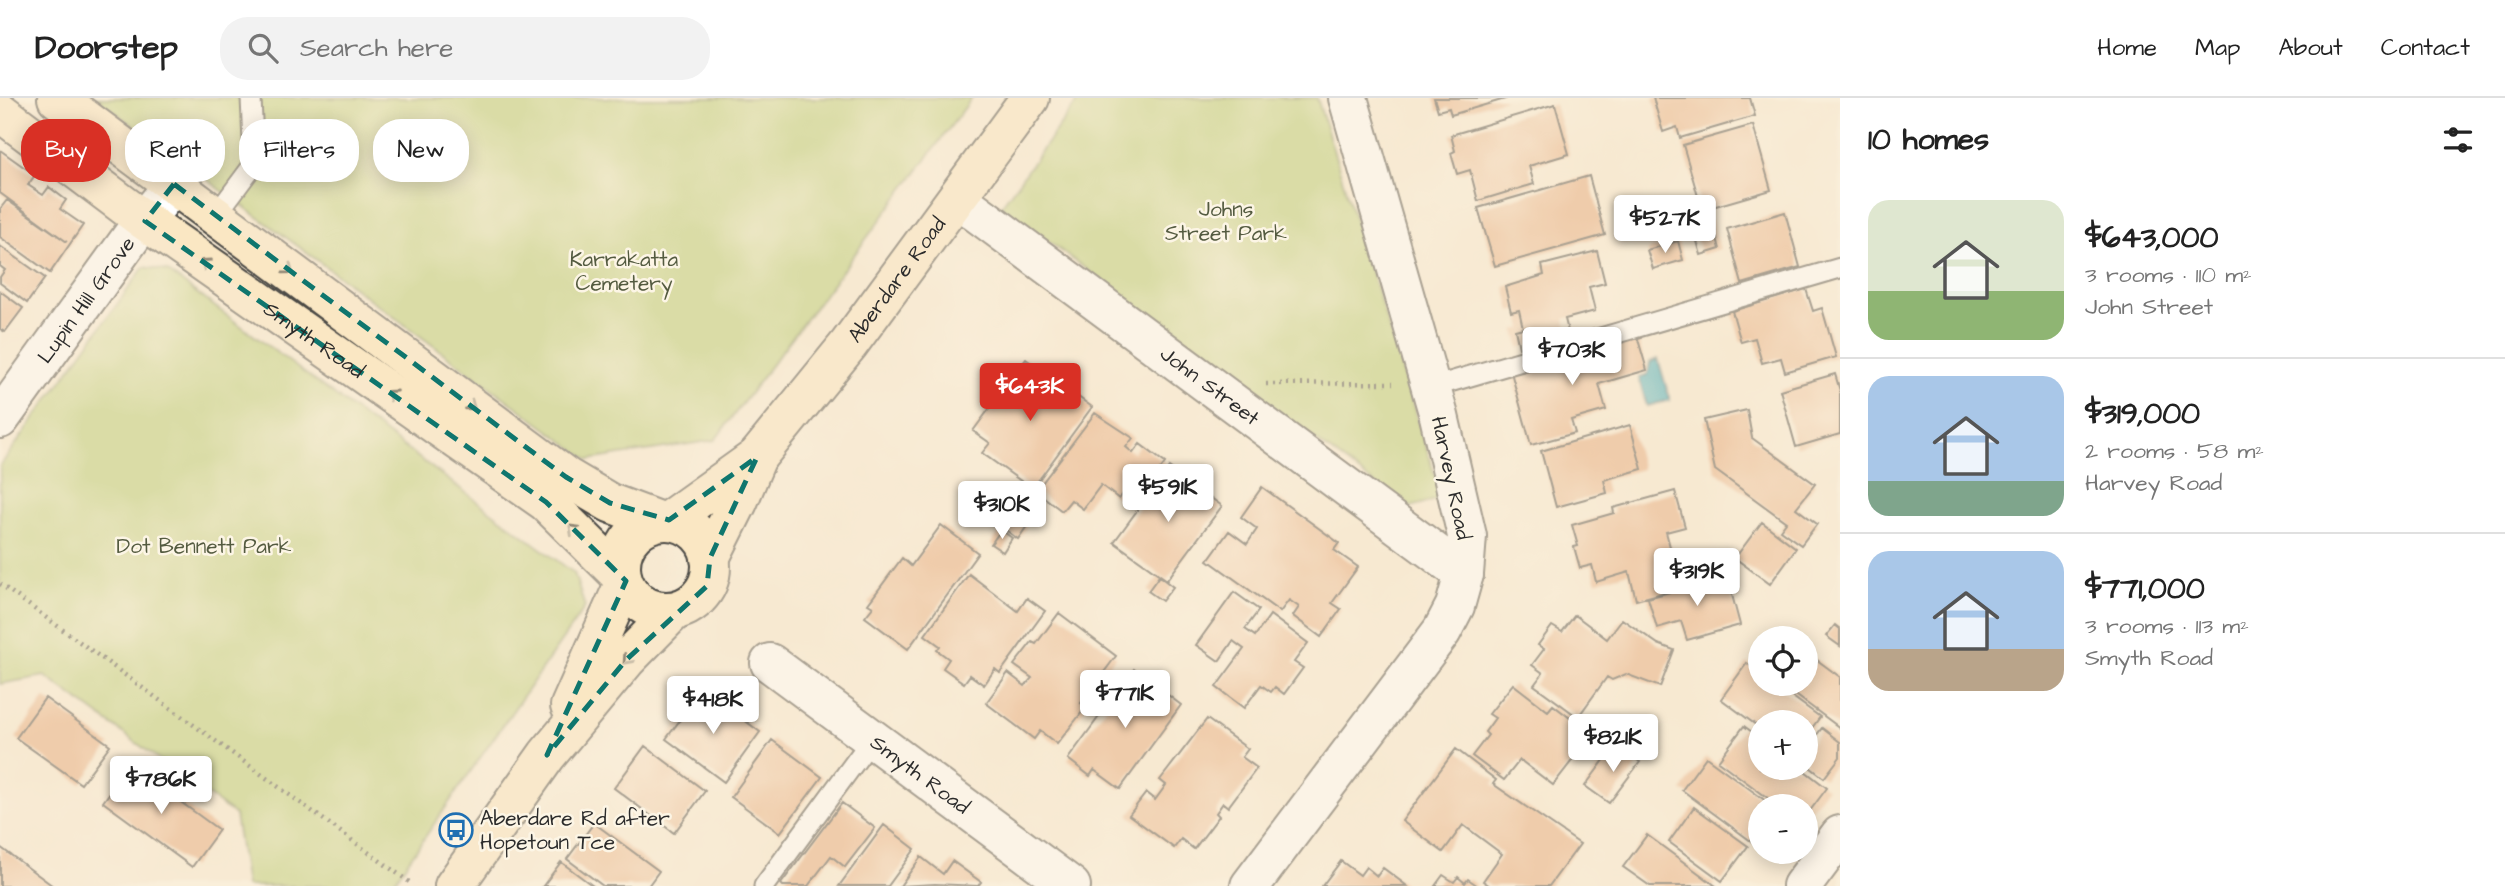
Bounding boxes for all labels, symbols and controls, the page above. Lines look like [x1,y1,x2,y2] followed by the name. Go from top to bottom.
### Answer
[220,17,710,80] search box
[35,25,178,71] text: Doorstep
[244,29,282,67] icon: search
[300,30,453,66] text: Search here
[2097,31,2157,65] text: Home
[2195,31,2240,65] text: Map
[2278,31,2343,65] text: About
[2381,31,2470,65] text: Contact
[21,119,111,182] chip: Buy
[125,119,225,182] chip: Rent
[239,119,359,182] chip: Filters
[373,119,469,182] chip: New
[1868,119,1989,161] text: 10 homes
[2439,121,2477,159] icon: filters
[1165,195,1287,248] park label: Johns Street Park
[1616,195,1714,255] pin: $527K
[1630,202,1700,234] text: $527K
[841,211,953,348] street label: Aberdare Road
[2085,217,2218,259] text: $643,000
[1924,228,2008,312] icon: home
[30,230,142,369] street label: Lupin Hill Grove
[570,245,679,300] park label: Karrakatta Cemetery
[200,259,213,271] one-way arrow
[2085,259,2252,291] text: 3 rooms · 110 m²
[281,261,294,274] one-way arrow
[2085,291,2213,323] text: John Street
[258,294,371,385] street label: Smyth Road
[1523,328,1621,387] pin: $703K
[1538,334,1606,366] text: $703K
[1154,339,1266,432] street label: John Street
[981,364,1079,423] pin: $643K
[996,370,1064,402] text: $643K
[386,390,399,402] one-way arrow
[2085,393,2200,435] text: $319,000
[463,398,476,410] one-way arrow
[1924,404,2008,488] icon: home
[1422,414,1478,543] street label: Harvey Road
[2085,435,2264,467] text: 2 rooms · 58 m²
[1119,464,1217,524] pin: $591K
[2085,467,2222,499] text: Harvey Road
[1138,471,1198,503] text: $591K
[953,482,1051,541] pin: $310K
[974,488,1030,520] text: $310K
[569,525,582,538] one-way arrow
[117,532,292,561] park label: Dot Bennett Park
[1648,548,1746,608] pin: $319K
[1670,555,1724,587] text: $319K
[2085,568,2205,610] text: $771,000
[1924,579,2008,663] icon: home
[2085,610,2249,642] text: 3 rooms · 113 m²
[1748,626,1818,864] map controls
[1748,626,1818,696] button: locate
[2085,642,2213,674] text: Smyth Road
[622,652,635,665] one-way arrow
[1076,670,1174,730] pin: $771K
[664,676,762,736] pin: $418K
[1096,677,1154,709] text: $771K
[683,683,743,715] text: $418K
[1748,710,1818,780] button: +
[1564,714,1662,774] pin: $821K
[1584,721,1642,753] text: $821K
[865,728,976,821] street label: Smyth Road
[112,756,210,816] pin: $786K
[126,763,196,795] text: $786K
[1748,794,1818,864] button: −
[480,804,670,858] place label: Aberdare Rd after Hopetoun Tce
[437,811,475,849] bus stop icon: Aberdare Rd after Hopetoun Tce

